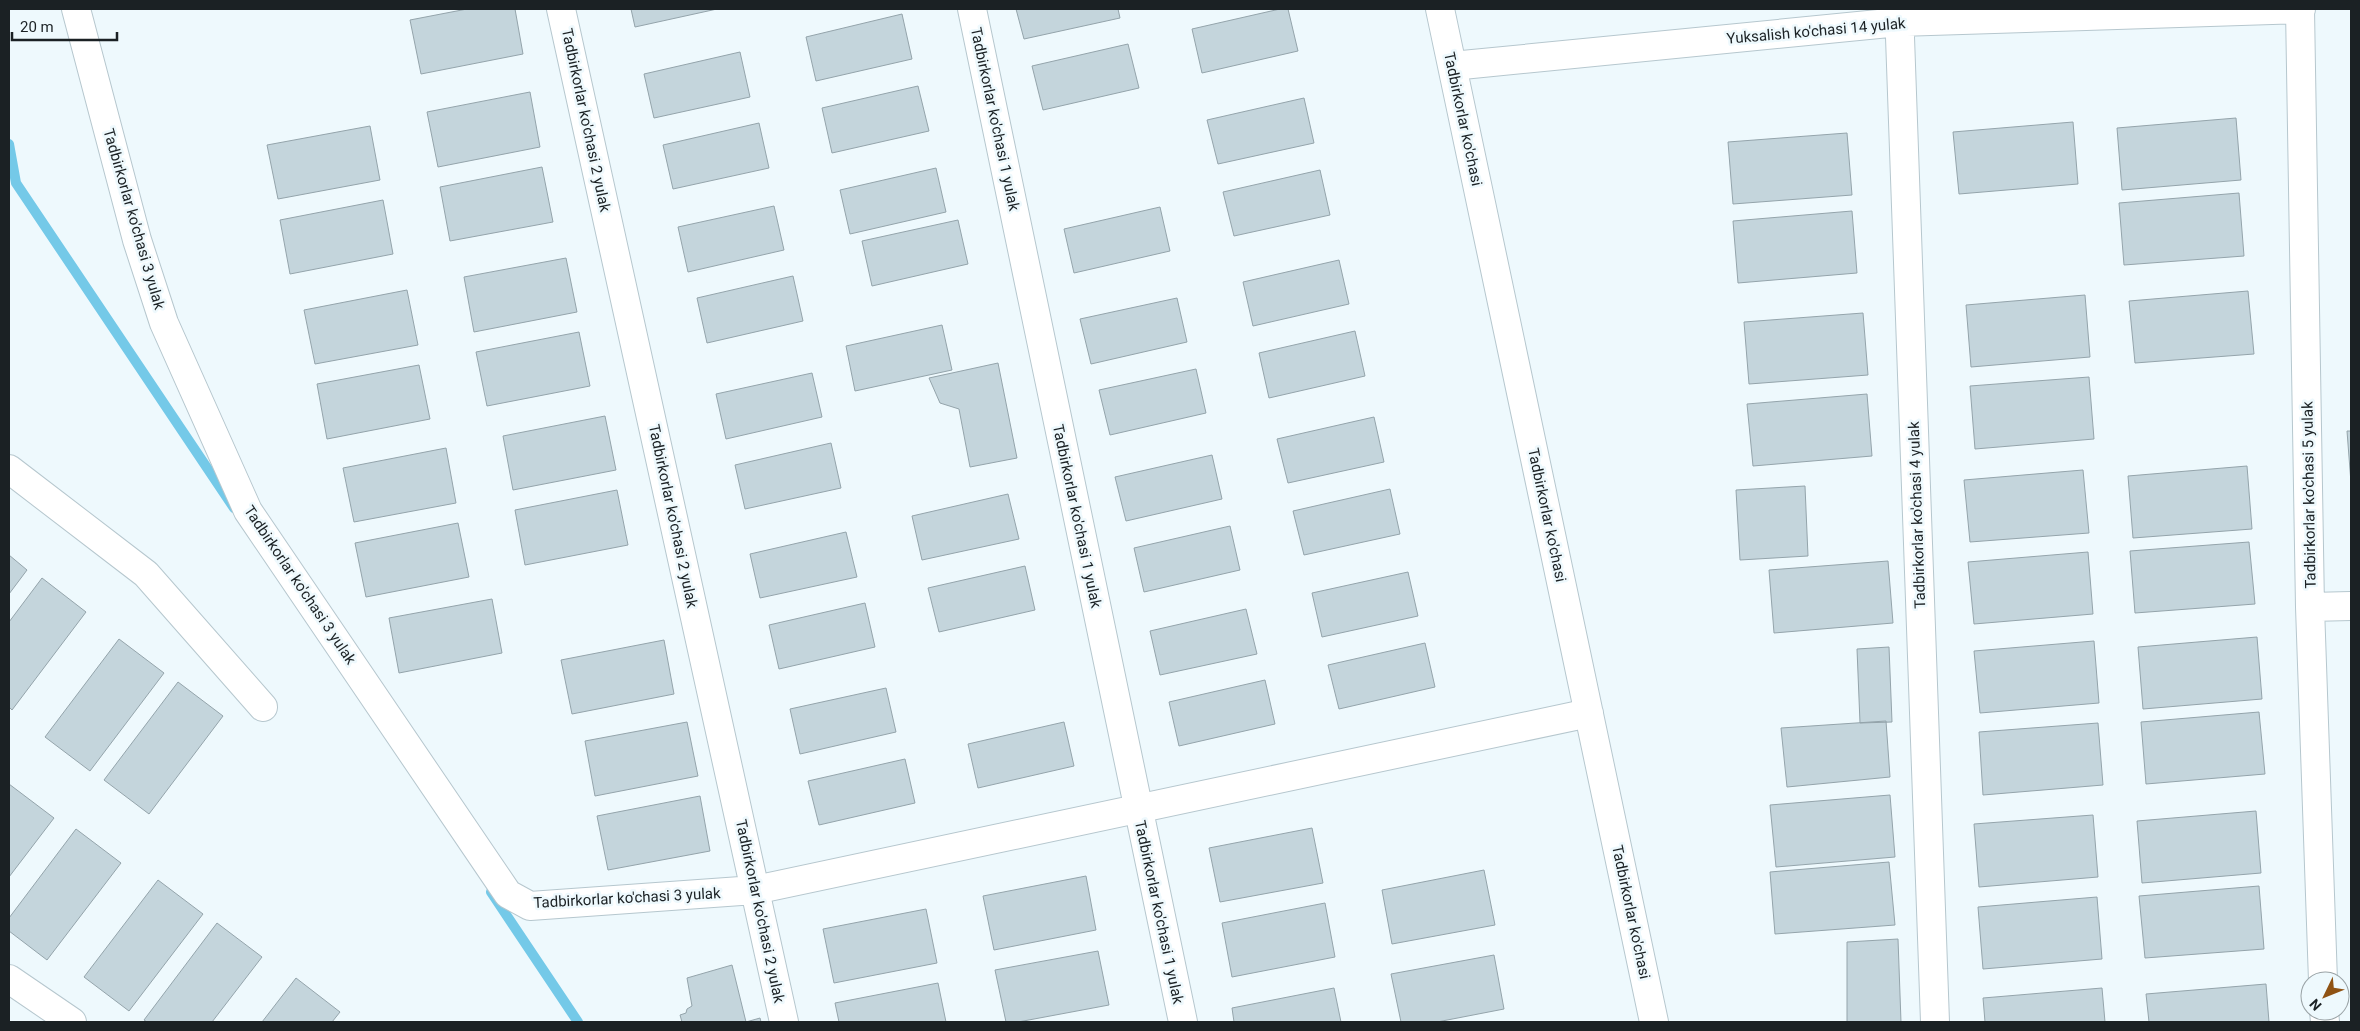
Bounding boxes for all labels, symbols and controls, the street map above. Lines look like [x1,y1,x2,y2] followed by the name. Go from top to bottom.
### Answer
[12,10,118,42] scale bar
[1726,14,1907,48] street label: Yuksalish ko'chasi 14 yulak
[20,18,54,36] text: 20 m
[967,25,1023,213] street label: Tadbirkorlar ko'chasi 1 yulak
[558,26,614,214] street label: Tadbirkorlar ko'chasi 2 yulak
[1440,50,1486,188] street label: Tadbirkorlar ko'chasi
[100,126,169,312] street label: Tadbirkorlar ko'chasi 3 yulak
[2298,401,2320,589] street label: Tadbirkorlar ko'chasi 5 yulak
[1905,421,1929,609] street label: Tadbirkorlar ko'chasi 4 yulak
[645,422,701,610] street label: Tadbirkorlar ko'chasi 2 yulak
[1049,422,1105,610] street label: Tadbirkorlar ko'chasi 1 yulak
[1524,446,1570,584] street label: Tadbirkorlar ko'chasi
[240,502,360,668] street label: Tadbirkorlar ko'chasi 3 yulak
[732,817,788,1005] street label: Tadbirkorlar ko'chasi 2 yulak
[1131,818,1187,1006] street label: Tadbirkorlar ko'chasi 1 yulak
[1608,843,1654,981] street label: Tadbirkorlar ko'chasi
[533,884,721,912] street label: Tadbirkorlar ko'chasi 3 yulak
[2300,971,2350,1021] north arrow
[2306,996,2325,1014] text: N

